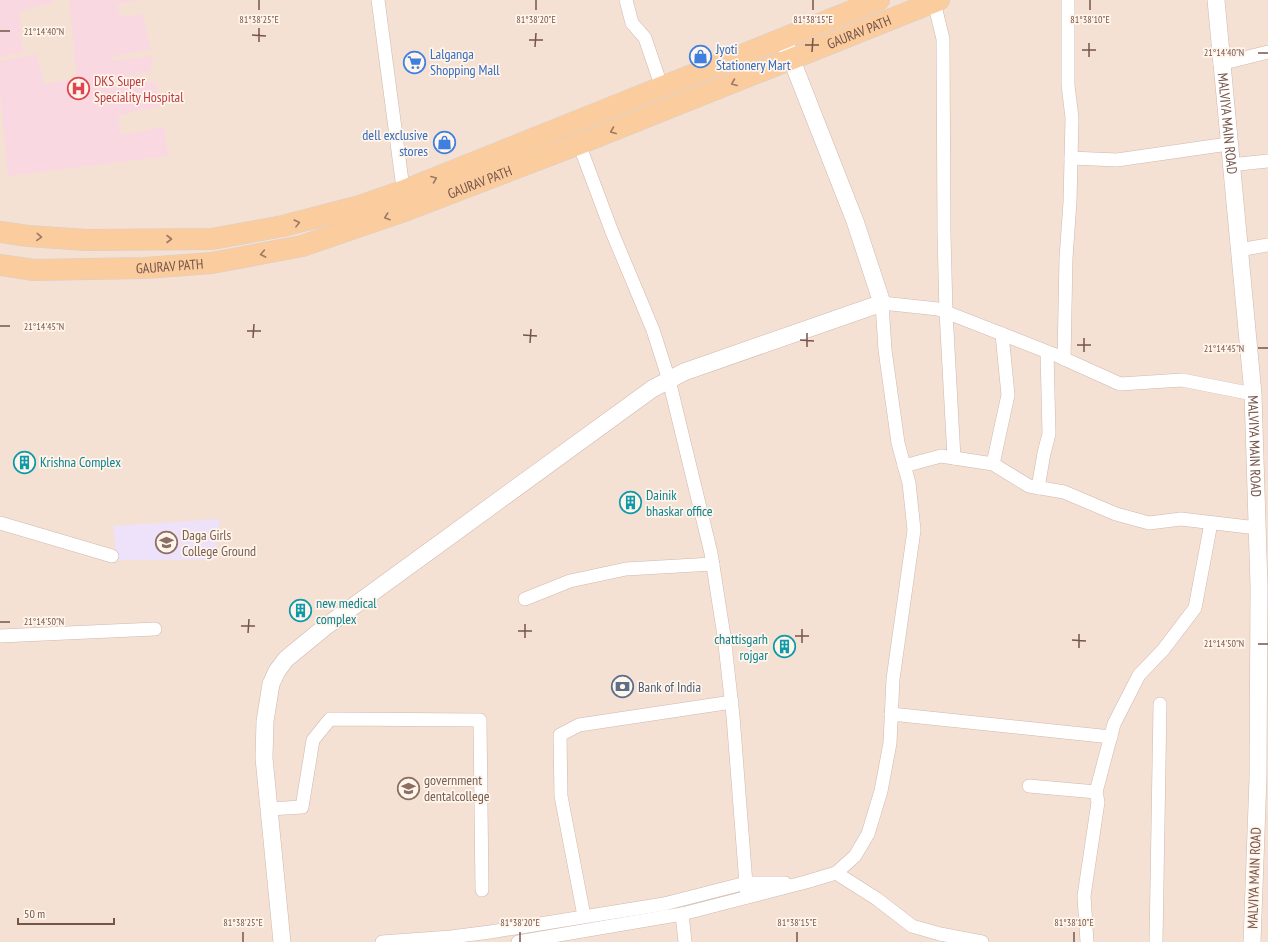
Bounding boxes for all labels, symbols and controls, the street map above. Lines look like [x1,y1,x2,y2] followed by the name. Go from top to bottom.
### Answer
[824,11,894,53] street label: GAURAV PATH
[239,13,279,26] text: 81°38'25"E
[516,13,556,26] text: 81°38'20"E
[793,13,833,26] text: 81°38'15"E
[1070,13,1110,26] text: 81°38'10"E
[24,25,64,38] text: 21°14'40"N
[715,40,791,74] place label: Jyoti Stationery Mart
[688,44,714,70] shop icon: Jyoti Stationery Mart
[430,45,500,79] place label: Lalganga Shopping Mall
[1204,46,1244,59] text: 21°14'40"N
[402,49,428,75] supermarket icon: Lalganga Shopping Mall
[94,72,184,106] place label: DKS Super Speciality Hospital
[1214,72,1241,175] street label: MALVIYA MAIN ROAD
[66,76,92,102] hospital icon: DKS Super Speciality Hospital
[730,78,738,86] one-way arrow
[362,126,428,160] place label: dell exclusive stores
[610,126,617,134] one-way arrow
[431,130,457,156] shop icon: dell exclusive stores
[445,162,514,203] street label: GAURAV PATH
[429,176,437,184] one-way arrow
[384,212,391,221] one-way arrow
[294,219,300,227] one-way arrow
[36,232,42,241] one-way arrow
[166,235,172,243] one-way arrow
[259,249,266,257] one-way arrow
[136,255,204,277] street label: GAURAV PATH
[24,320,64,333] text: 21°14'45"N
[1204,342,1244,355] text: 21°14'45"N
[1244,395,1265,497] street label: MALVIYA MAIN ROAD
[12,449,38,475] building icon: Krishna Complex
[40,453,121,471] place label: Krishna Complex
[646,486,713,520] place label: Dainik bhaskar office
[618,490,644,516] building icon: Dainik bhaskar office
[182,526,256,560] place label: Daga Girls College Ground
[153,530,179,556] school or university icon: Daga Girls College Ground
[316,594,377,628] place label: new medical complex
[287,598,313,624] building icon: new medical complex
[24,615,64,628] text: 21°14'50"N
[714,630,768,664] place label: chattisgarh rojgar
[771,634,797,660] building icon: chattisgarh rojgar
[1204,637,1244,650] text: 21°14'50"N
[610,674,636,700] bank icon: Bank of India
[638,678,701,696] place label: Bank of India
[424,771,490,805] place label: government dentalcollege
[395,775,421,801] school or university icon: government dentalcollege
[1243,827,1265,929] street label: MALVIYA MAIN ROAD
[18,900,114,926] scale bar
[24,906,45,921] text: 50 m
[223,916,263,929] text: 81°38'25"E
[500,916,540,929] text: 81°38'20"E
[777,916,817,929] text: 81°38'15"E
[1054,916,1094,929] text: 81°38'10"E

